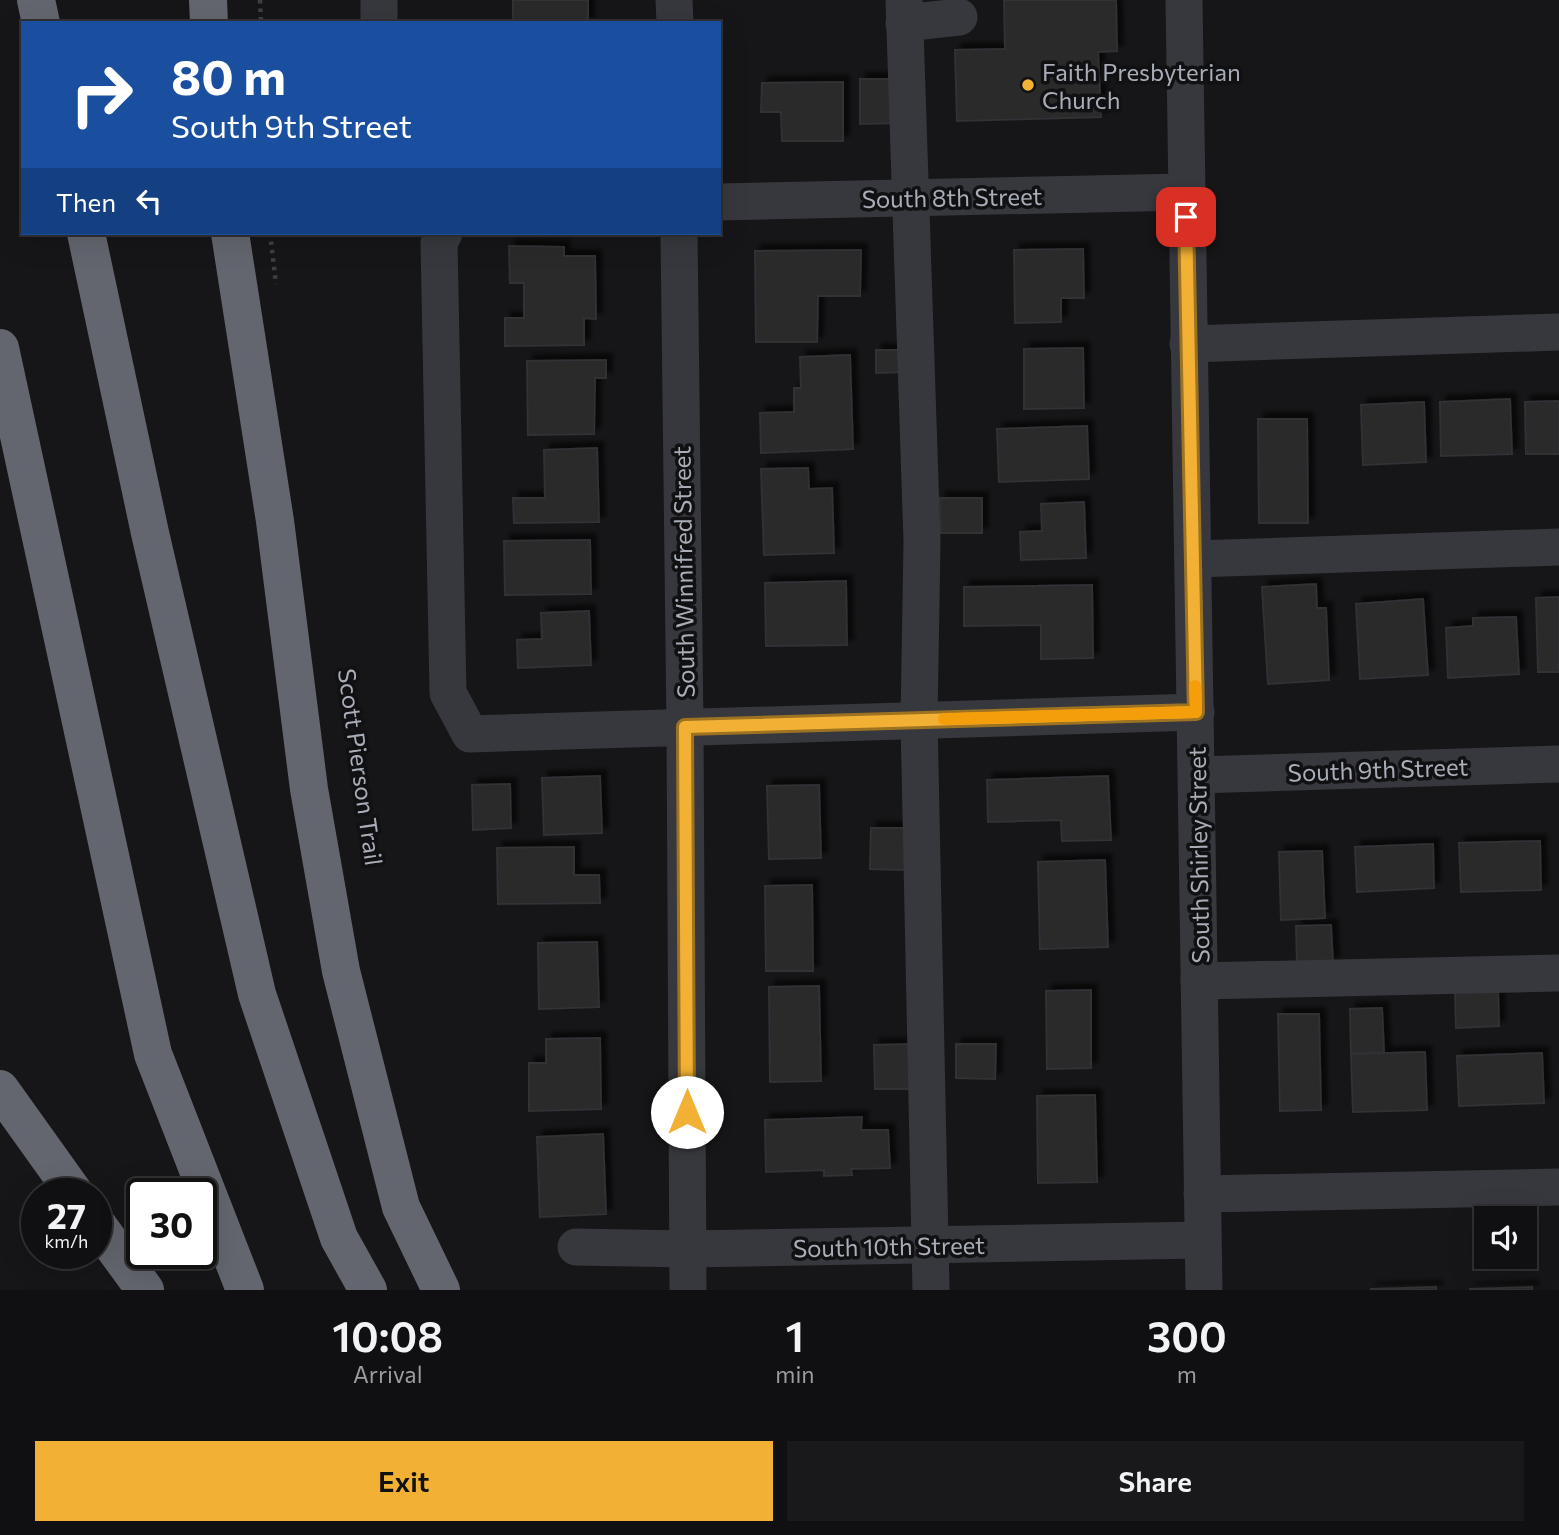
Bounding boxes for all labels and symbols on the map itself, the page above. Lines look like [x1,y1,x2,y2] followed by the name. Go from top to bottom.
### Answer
[1042,57,1241,114] place label: Faith Presbyterian Church
[1020,77,1036,93] marker: Faith Presbyterian Church
[861,181,1043,213] street label: South 8th Street
[1156,187,1216,247] pin
[666,446,700,698] street label: South Winnifred Street
[333,667,389,867] street label: Scott Pierson Trail
[1182,746,1214,964] street label: South Shirley Street
[1287,751,1469,787] street label: South 9th Street
[650,1075,724,1149] position arrow
[126,1178,217,1269] speed limit sign: 30
[793,1230,985,1262] street label: South 10th Street

